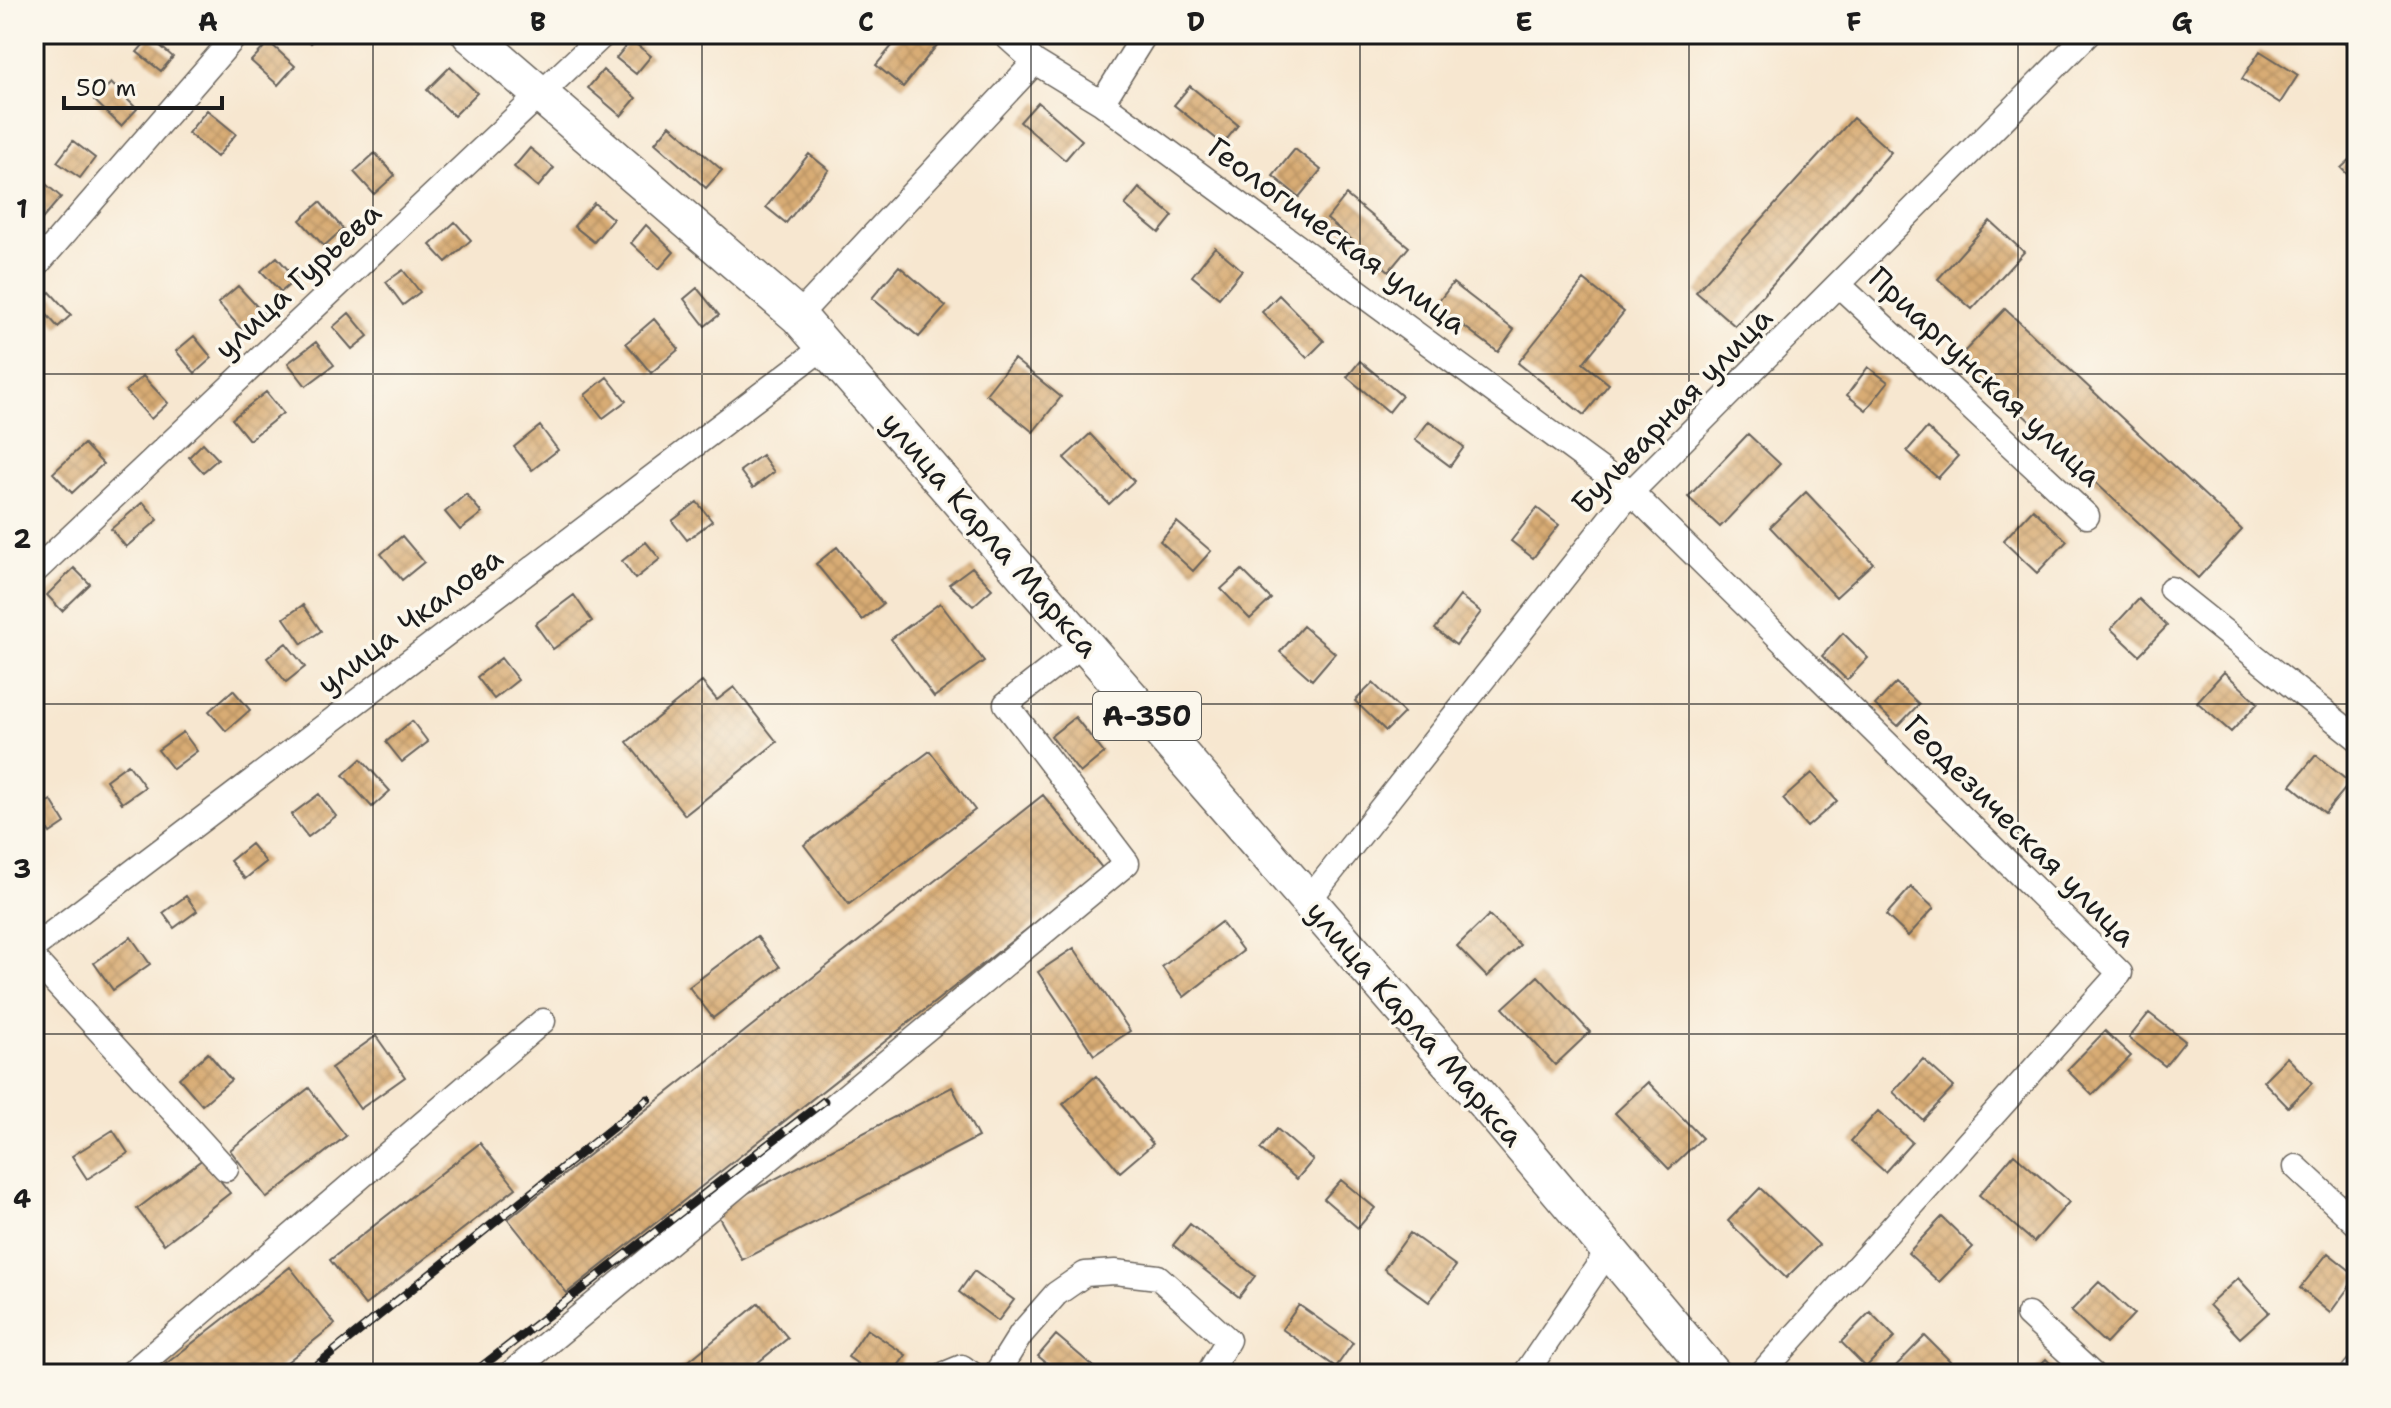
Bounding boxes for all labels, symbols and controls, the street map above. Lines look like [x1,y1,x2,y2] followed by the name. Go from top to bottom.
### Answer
[198,4,218,39] text: A
[530,4,546,39] text: B
[858,4,874,39] text: C
[1187,4,1205,39] text: D
[1515,4,1533,39] text: E
[1846,4,1862,39] text: F
[2172,4,2193,39] text: G
[64,60,222,110] scale bar
[76,72,136,104] text: 50 m
[1200,128,1475,344] street label: Геологическая улица
[16,191,28,226] text: 1
[205,192,390,369] street label: улица Гурьева
[1860,257,2111,496] street label: Приаргунская улица
[1562,298,1782,523] street label: Бульварная улица
[872,403,1109,667] street label: улица Карла Маркса
[13,521,31,556] text: 2
[309,537,511,704] street label: улица Чкалова
[1093,692,1201,740] road number: А-350
[1895,705,2146,956] street label: Геодезическая улица
[13,851,31,886] text: 3
[1297,892,1534,1156] street label: улица Карла Маркса
[13,1181,31,1216] text: 4

